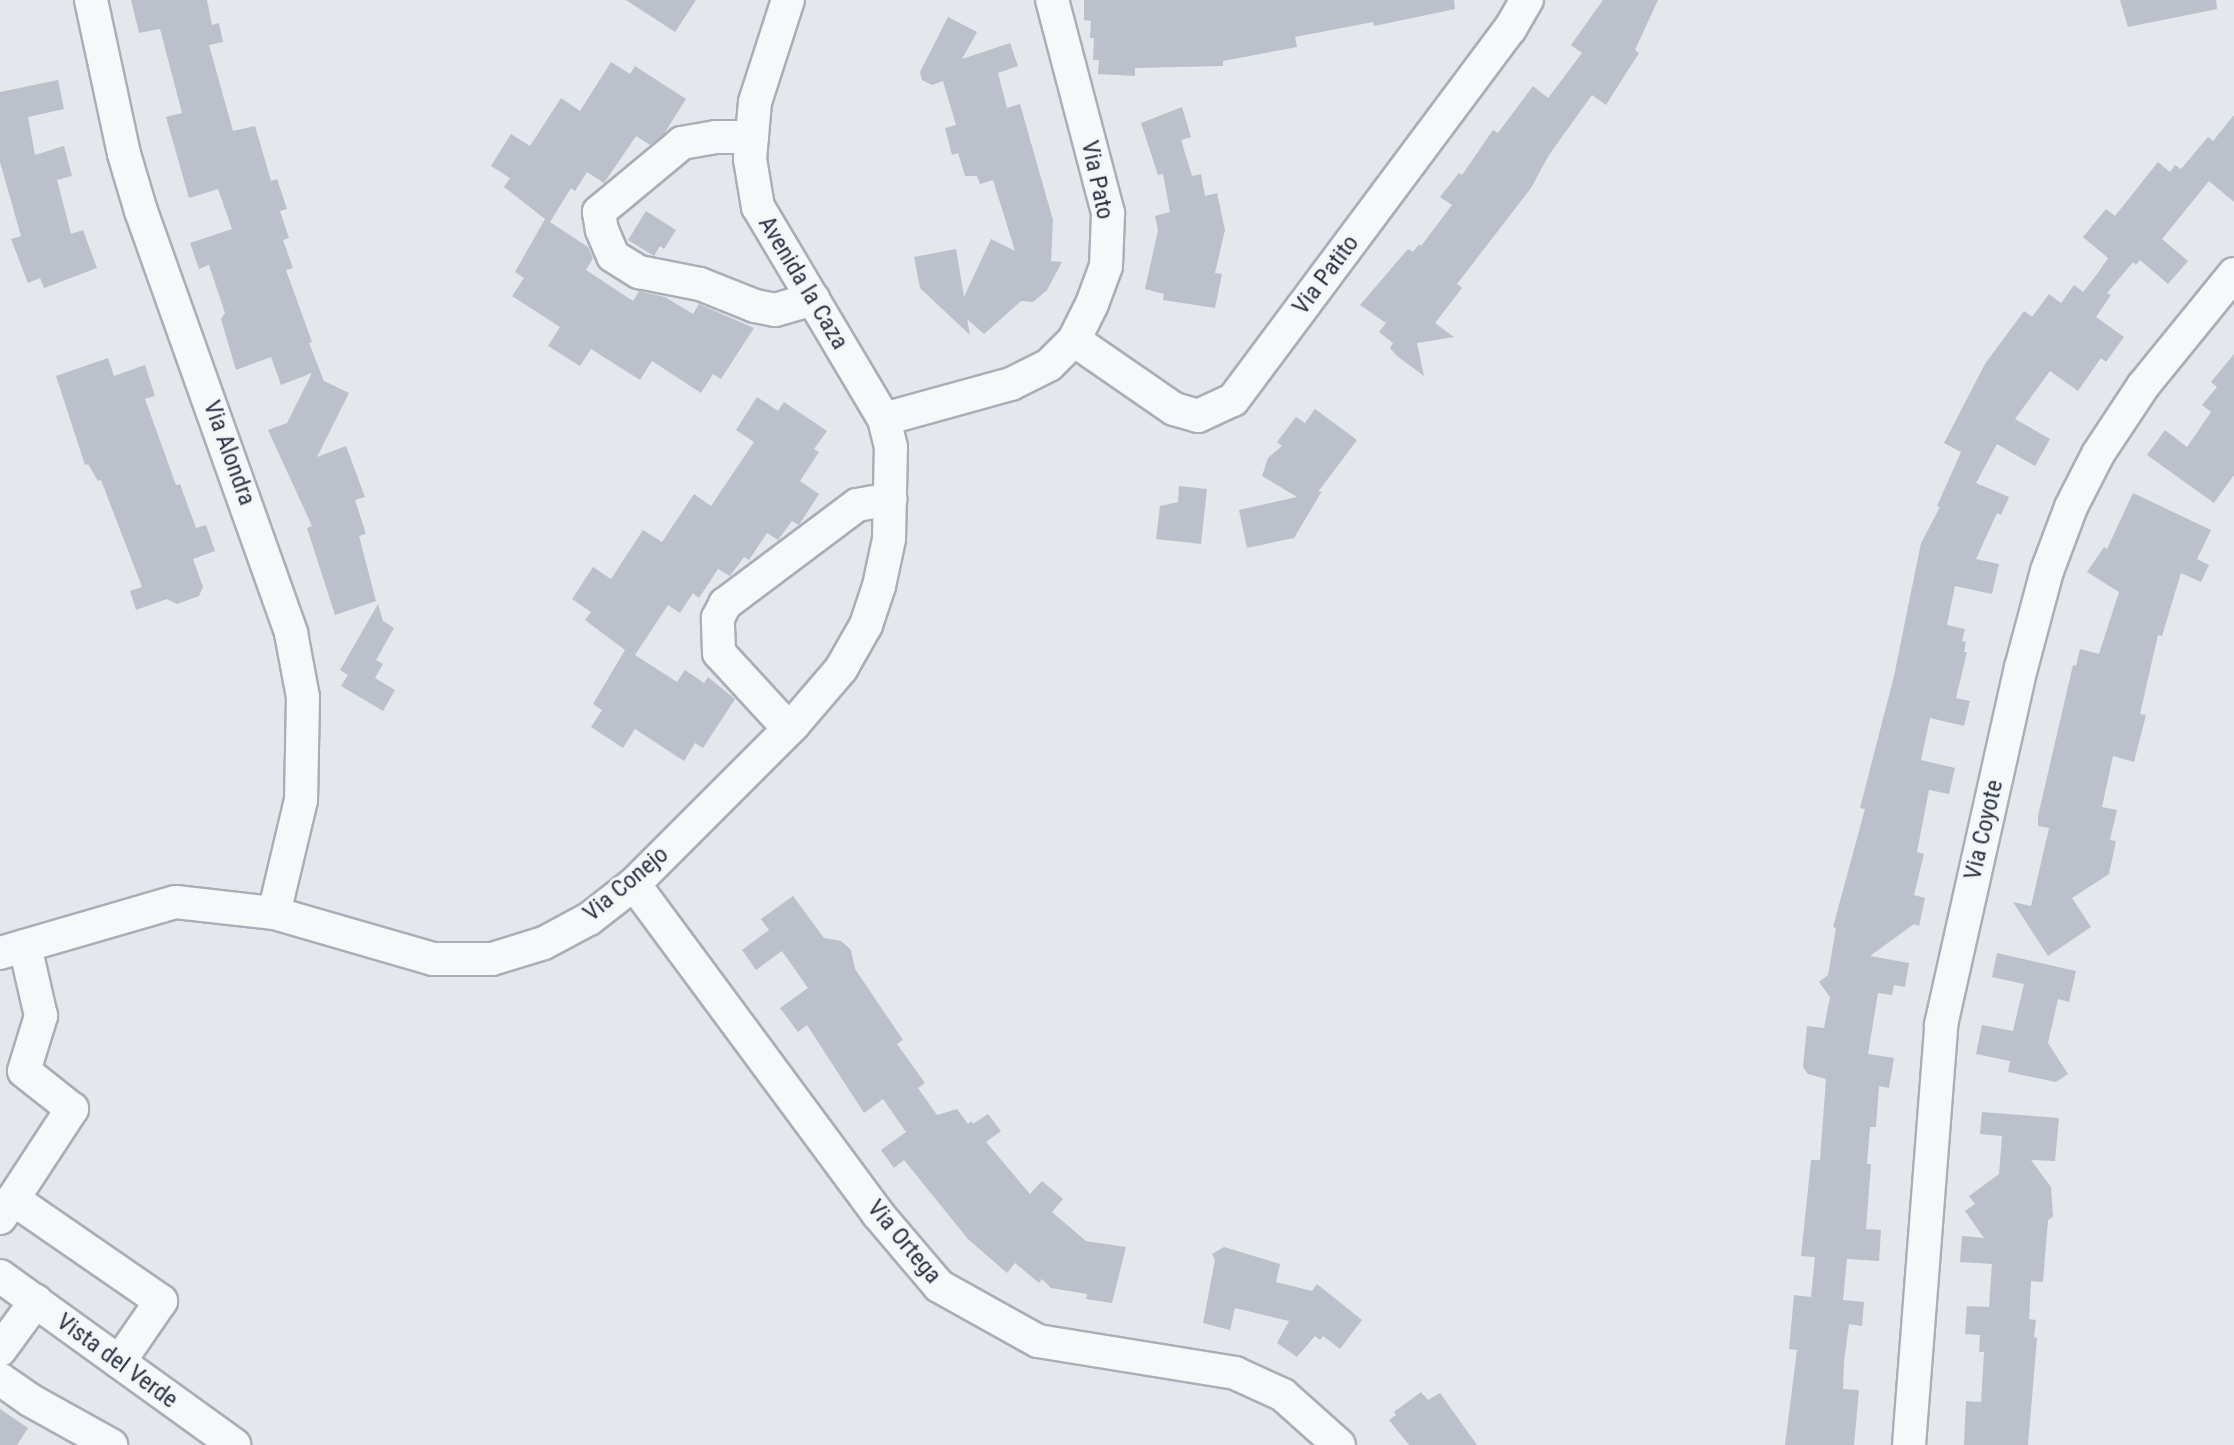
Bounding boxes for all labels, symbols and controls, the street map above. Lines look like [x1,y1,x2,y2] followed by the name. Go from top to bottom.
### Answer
[1075,138,1119,222] street label: Via Pato
[752,211,854,355] street label: Avenida la Caza
[1287,230,1365,320] street label: Via Patito
[197,397,261,509] street label: Via Alondra
[1959,777,2009,883] street label: Via Coyote
[578,840,674,928] street label: Via Conejo
[861,1194,947,1290] street label: Via Ortega
[51,1307,183,1415] street label: Vista del Verde

